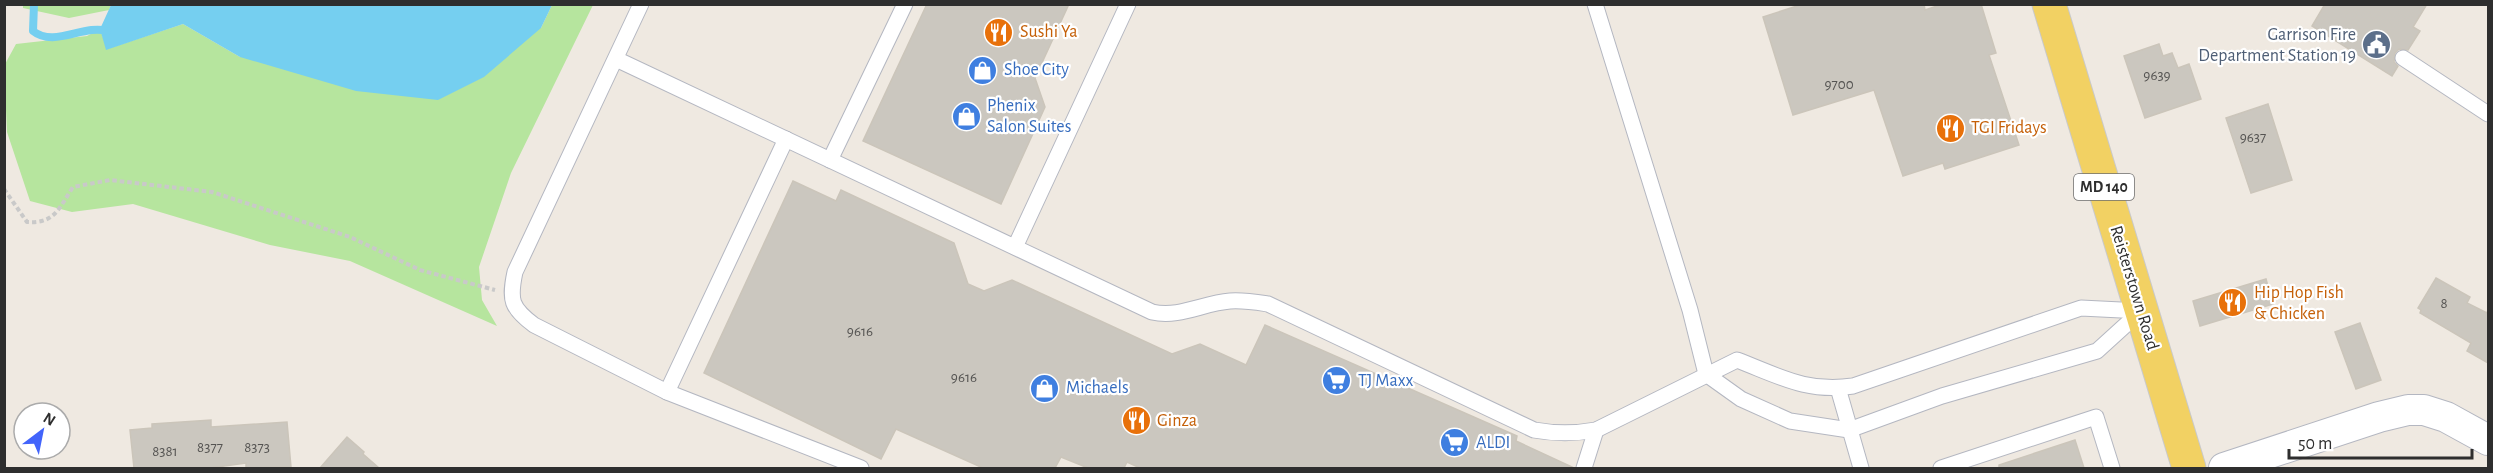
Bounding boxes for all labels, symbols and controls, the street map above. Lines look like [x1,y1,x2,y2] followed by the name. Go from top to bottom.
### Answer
[983,16,1015,48] restaurant icon: Sushi Ya
[1020,23,1078,41] place label: Sushi Ya
[2198,26,2356,65] place label: Garrison Fire Department Station 19
[2361,29,2393,61] public building icon: Garrison Fire Department Station 19
[967,54,999,86] shop icon: Shoe City
[1004,61,1069,79] place label: Shoe City
[2143,68,2171,83] house number: 9639
[1824,77,1854,92] house number: 9700
[987,97,1071,136] place label: Phenix Salon Suites
[950,100,982,132] shop icon: Phenix Salon Suites
[1934,112,1966,144] restaurant icon: TGI Fridays
[1971,119,2047,137] place label: TGI Fridays
[2240,130,2266,145] house number: 9637
[2074,174,2134,200] road number: MD 140
[2107,224,2161,352] street label: Reisterstown Road
[2254,284,2344,323] place label: Hip Hop Fish & Chicken
[2217,287,2249,319] restaurant icon: Hip Hop Fish & Chicken
[2440,296,2448,311] house number: 8
[847,324,873,339] house number: 9616
[1321,365,1353,397] supermarket icon: TJ Maxx
[951,370,977,385] house number: 9616
[1029,372,1061,404] shop icon: Michaels
[1358,372,1414,390] place label: TJ Maxx
[1066,379,1129,397] place label: Michaels
[12,401,72,461] north arrow
[1120,405,1152,437] restaurant icon: Ginza
[40,409,58,429] text: N
[1157,412,1197,430] place label: Ginza
[2289,422,2472,460] scale bar
[1439,427,1471,459] supermarket icon: ALDI
[1476,434,1510,452] place label: ALDI
[2298,435,2332,453] text: 50 m
[197,440,223,455] house number: 8377
[244,440,270,455] house number: 8373
[152,444,178,459] house number: 8381

